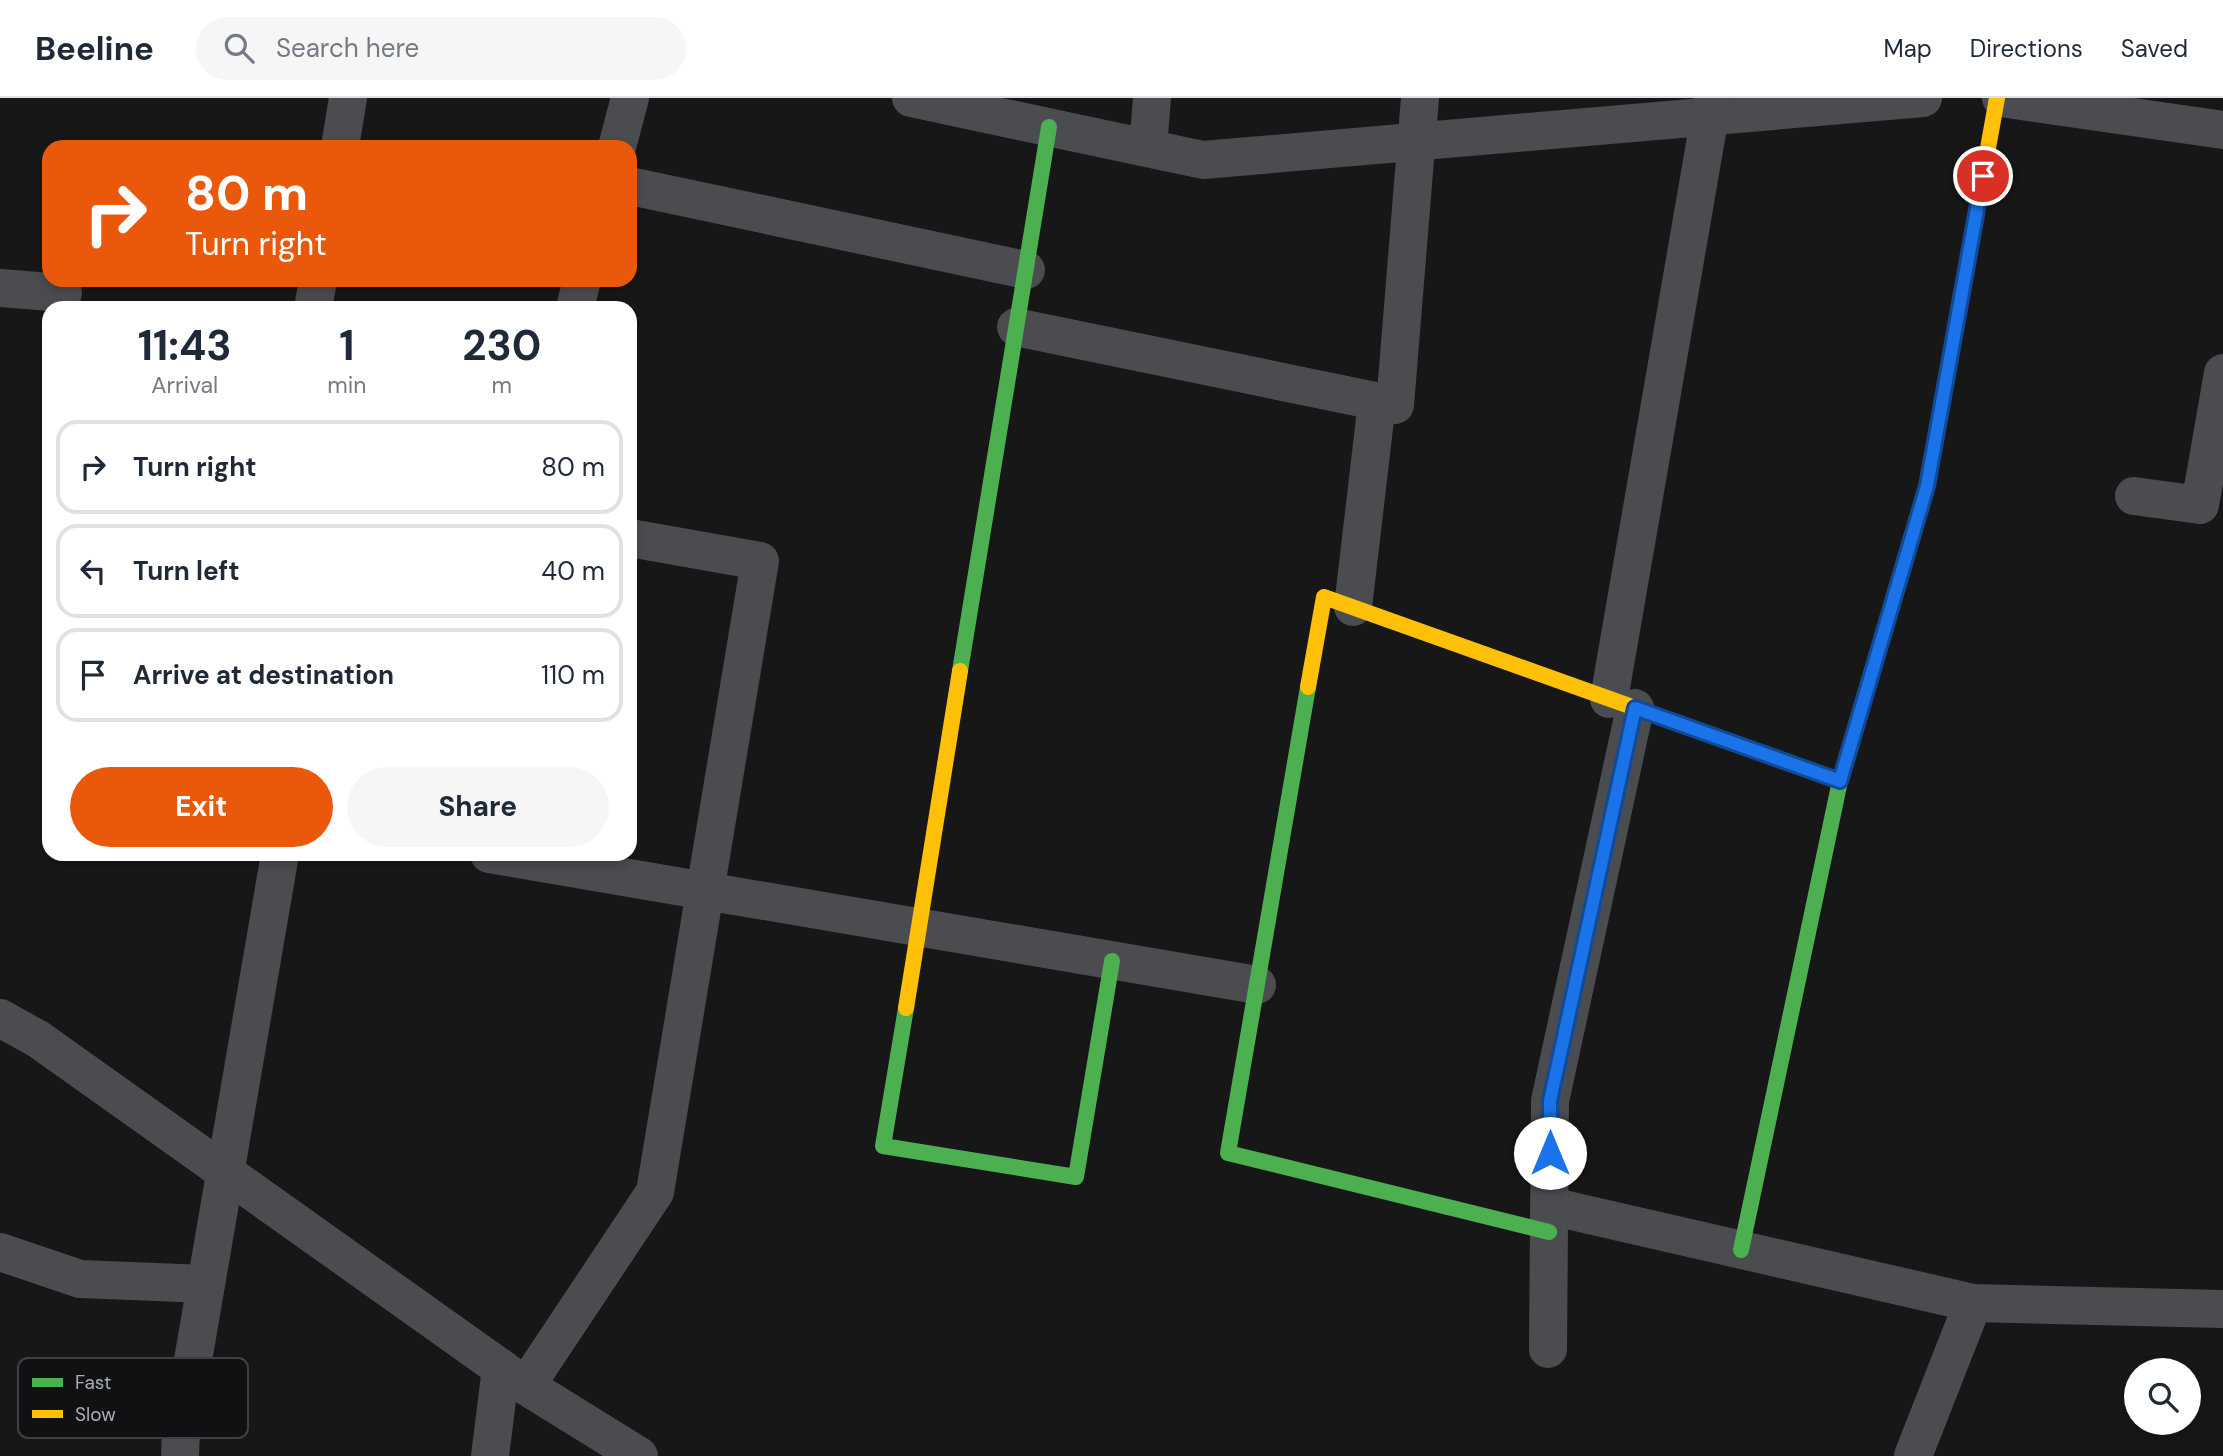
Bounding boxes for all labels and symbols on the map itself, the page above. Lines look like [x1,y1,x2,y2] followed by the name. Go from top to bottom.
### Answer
[1953,146,2013,206] pin
[1513,1116,1587,1190] position arrow
[18,1358,248,1438] legend
[75,1370,111,1395] text: Fast
[75,1402,116,1427] text: Slow

